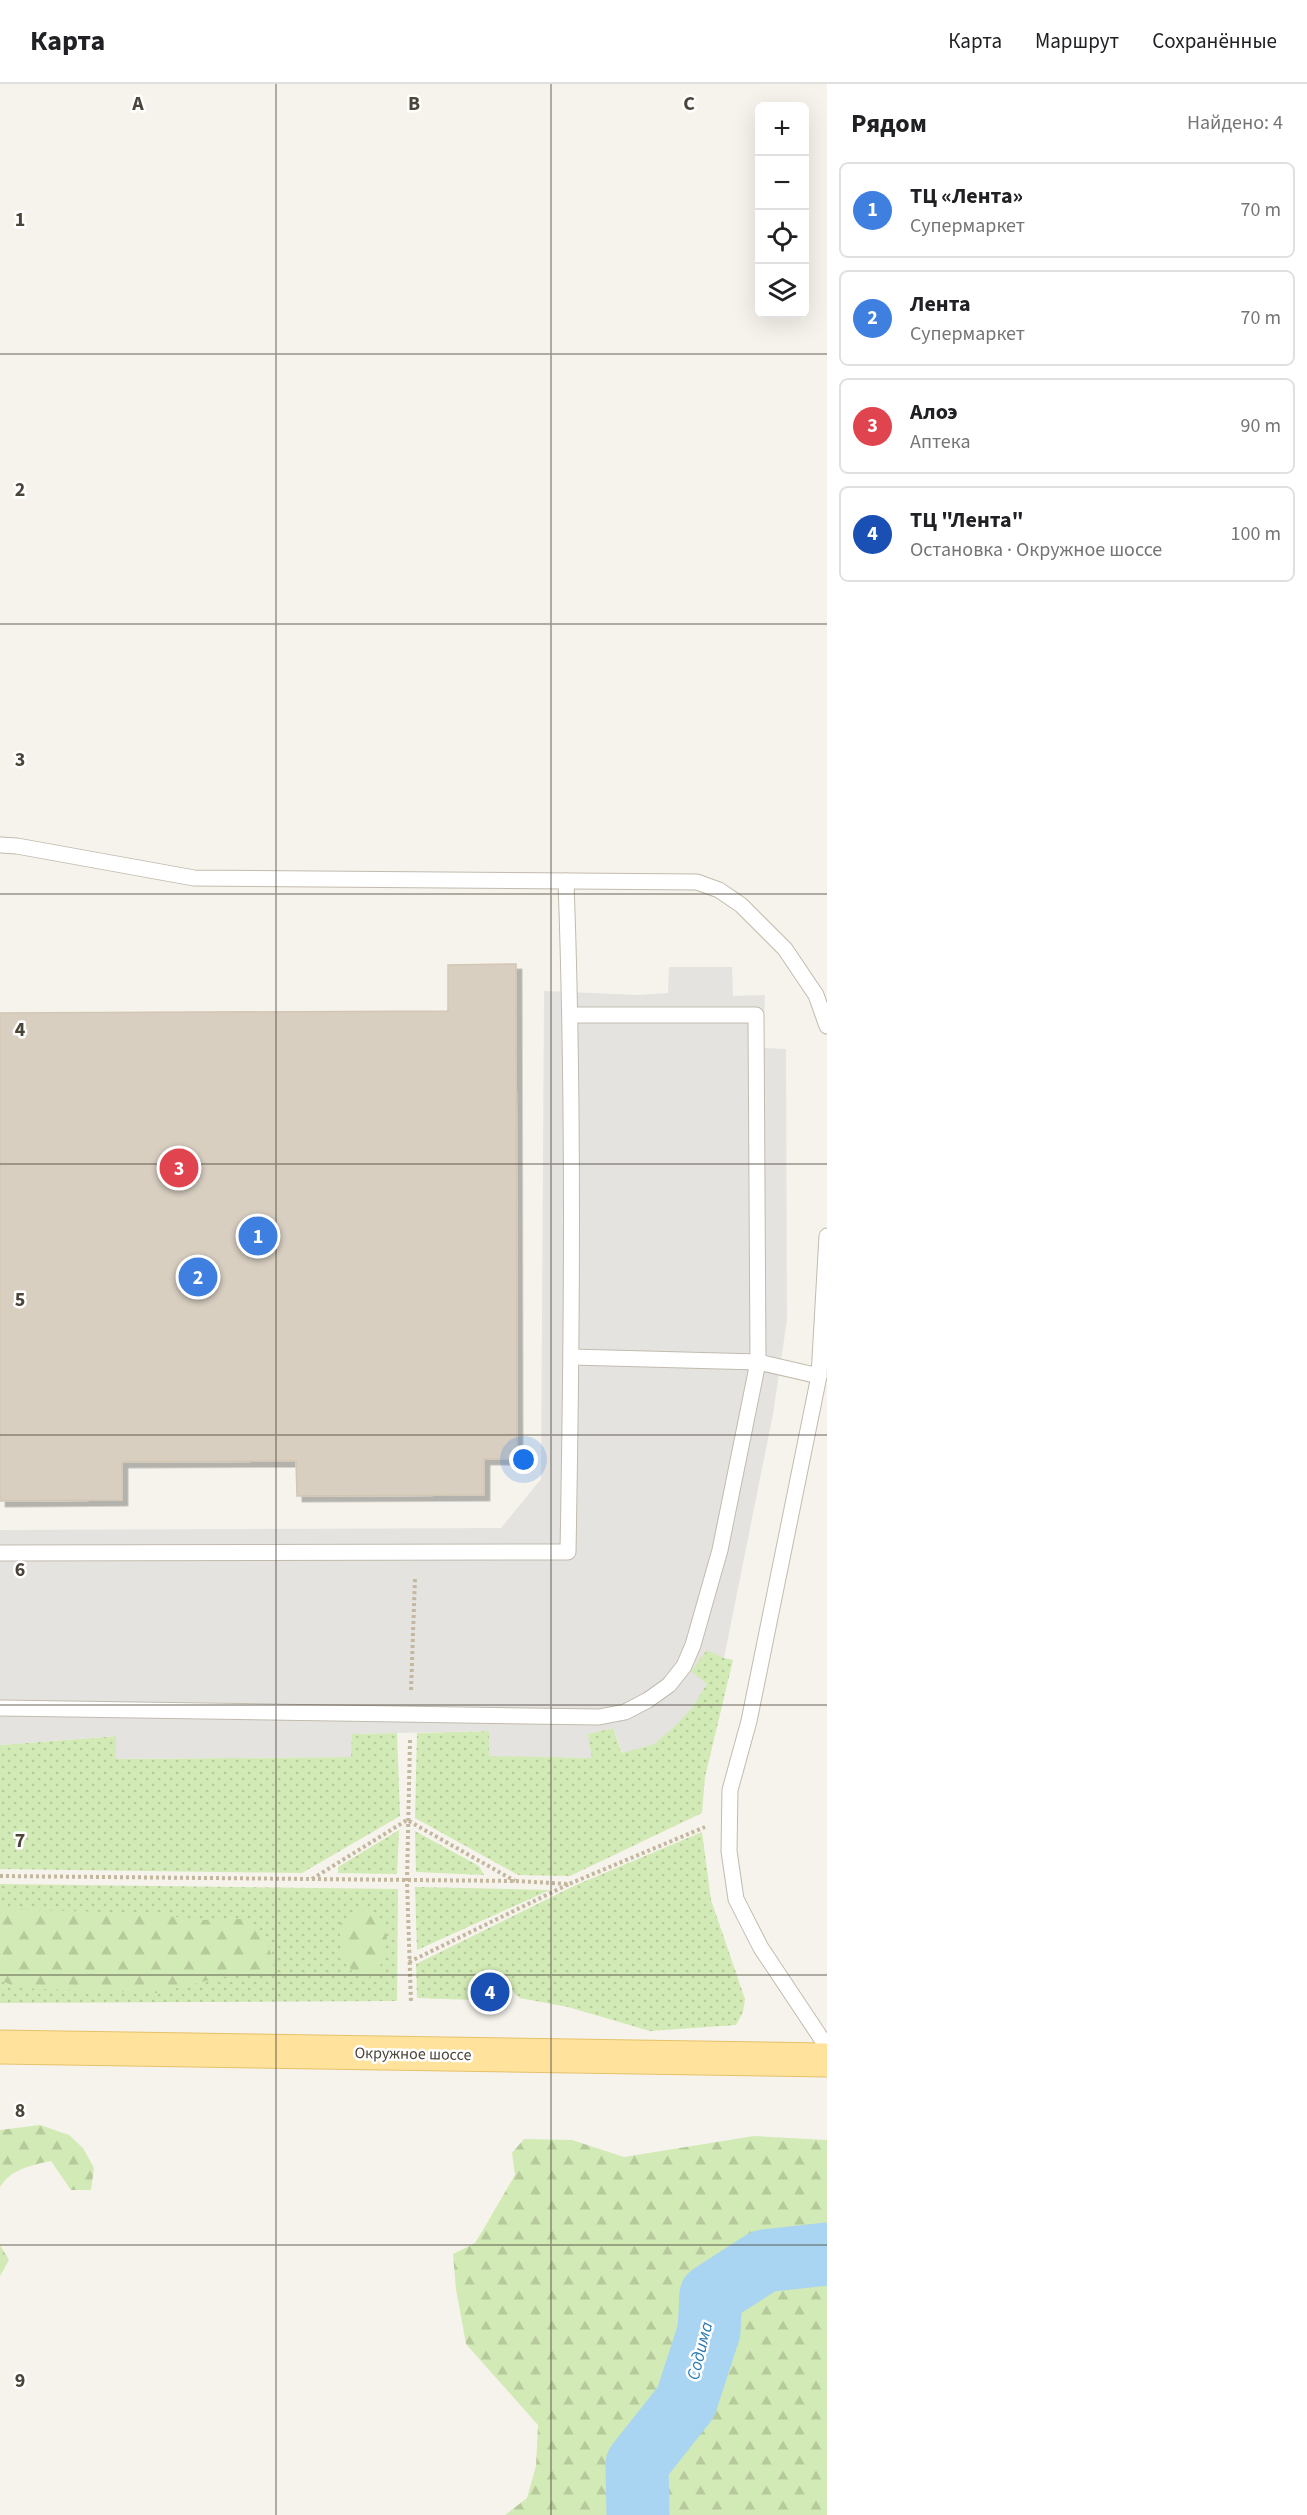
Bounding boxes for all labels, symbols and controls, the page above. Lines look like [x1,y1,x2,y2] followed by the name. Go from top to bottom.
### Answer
[30,21,105,61] text: Карта
[948,26,1002,56] text: Карта
[1035,26,1119,56] text: Маршрут
[1152,26,1277,56] text: Сохранённые
[131,90,144,118] text: A
[408,90,420,118] text: B
[683,90,695,118] text: C
[755,102,809,318] map controls
[755,102,809,156] button: +
[851,105,927,142] text: Рядом
[1187,109,1283,137] text: Найдено: 4
[755,156,809,210] button: −
[910,180,1023,212] text: ТЦ «Лента»
[867,196,878,224] text: 1
[1241,196,1281,224] text: 70 m
[15,206,25,234] text: 1
[755,210,809,264] button: locate
[910,212,1025,240] text: Супермаркет
[755,264,809,318] button: layers
[910,288,971,320] text: Лента
[867,304,878,332] text: 2
[1241,304,1281,332] text: 70 m
[910,320,1025,348] text: Супермаркет
[910,396,958,428] text: Алоэ
[867,412,878,440] text: 3
[1241,412,1281,440] text: 90 m
[910,428,971,456] text: Аптека
[15,476,25,504] text: 2
[910,504,1023,536] text: ТЦ "Лента"
[867,520,878,548] text: 4
[1231,520,1281,548] text: 100 m
[910,536,1162,564] text: Остановка · Окружное шоссе
[15,746,25,774] text: 3
[15,1016,26,1044] text: 4
[160,1146,198,1190] pin: 3
[238,1214,278,1258] pin: 1
[178,1254,218,1300] pin: 2
[15,1286,25,1314] text: 5
[509,1445,538,1474] your location
[15,1556,25,1584] text: 6
[15,1827,25,1855] text: 7
[470,1970,510,2014] pin: 4
[354,2042,472,2066] street label: Окружное шоссе
[15,2097,25,2125] text: 8
[681,2319,719,2383] water label: Содима
[15,2367,25,2395] text: 9

